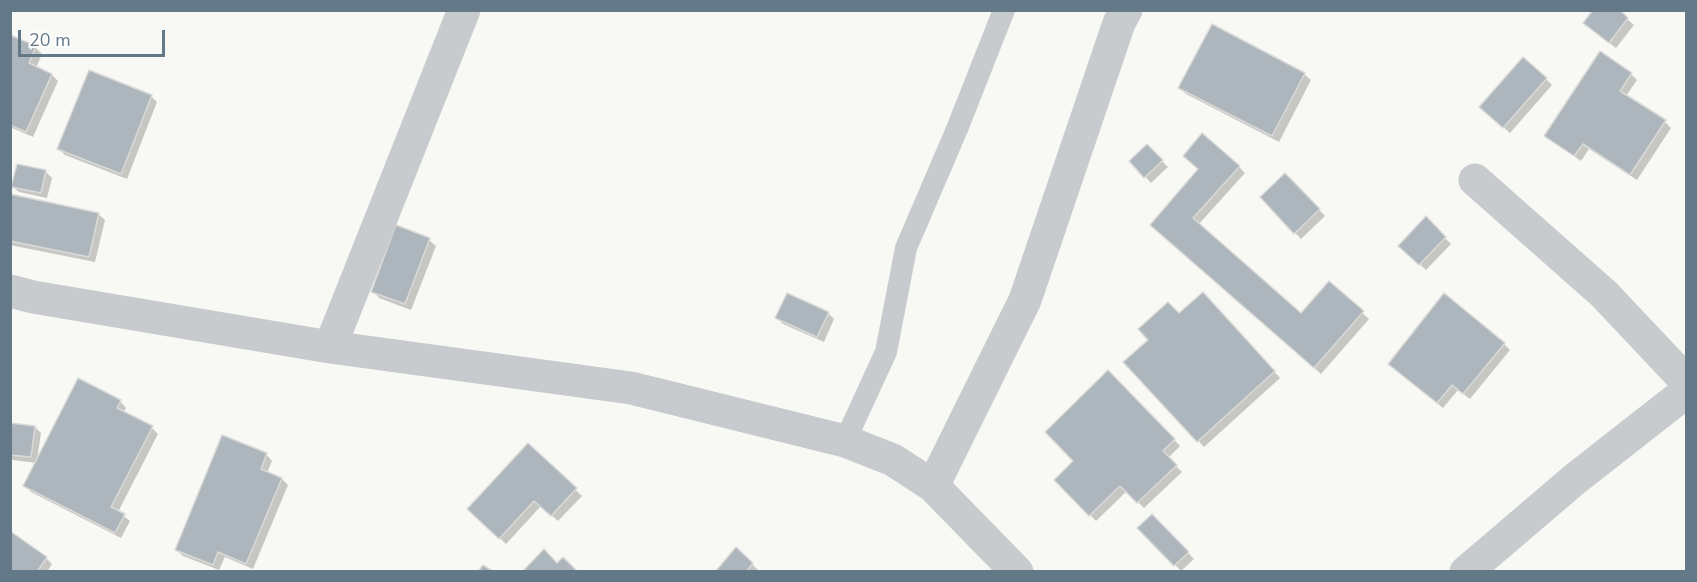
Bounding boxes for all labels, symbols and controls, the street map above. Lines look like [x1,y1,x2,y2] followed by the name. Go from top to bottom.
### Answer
[21,18,168,56] scale bar
[29,28,71,52] text: 20 m

